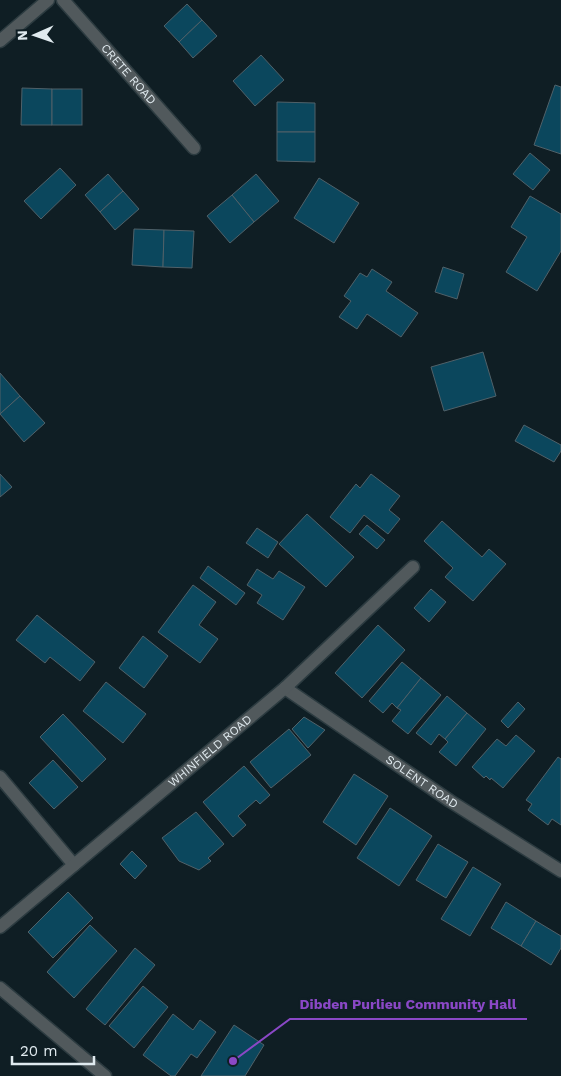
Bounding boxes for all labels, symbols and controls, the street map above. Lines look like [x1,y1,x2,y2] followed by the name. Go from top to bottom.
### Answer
[10,10,60,60] north arrow
[14,30,30,41] text: N
[98,41,159,107] street label: CRETE ROAD
[165,712,254,790] street label: WHINFIELD ROAD
[383,752,461,811] street label: SOLENT ROAD
[290,990,527,1019] callout: Dibden Purlieu Community Hall
[300,996,517,1012] text: Dibden Purlieu Community Hall
[12,1034,95,1066] scale bar
[20,1042,58,1060] text: 20 m

